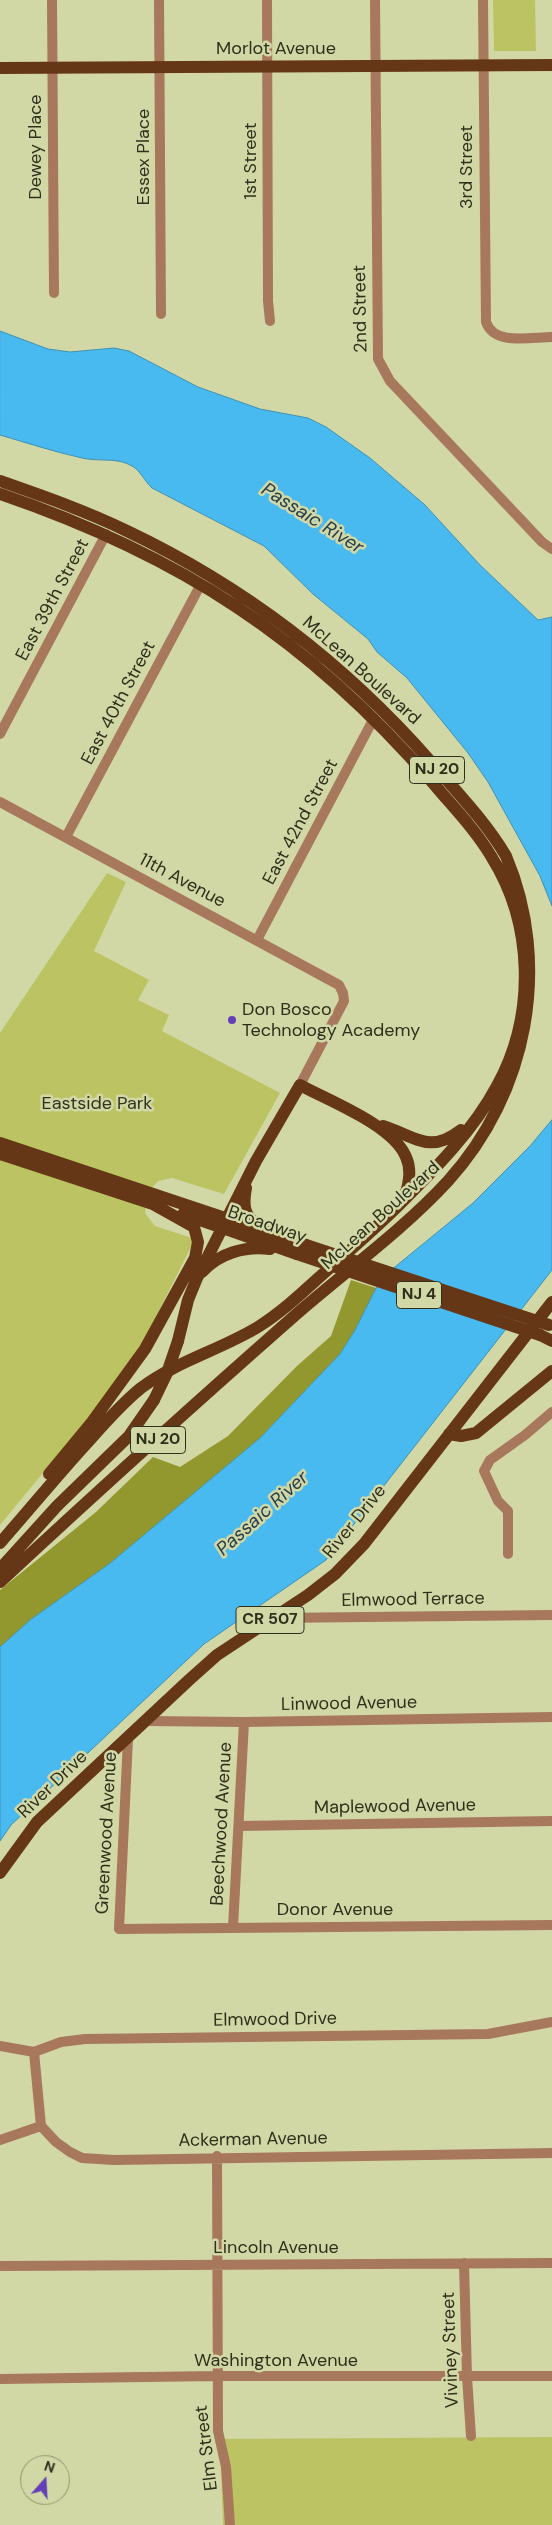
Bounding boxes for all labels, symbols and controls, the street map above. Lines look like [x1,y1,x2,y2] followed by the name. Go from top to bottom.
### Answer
[216,38,336,60] street label: Morlot Avenue
[25,94,47,200] street label: Dewey Place
[133,109,155,205] street label: Essex Place
[240,122,262,200] street label: 1st Street
[456,125,478,209] street label: 3rd Street
[349,265,373,353] street label: 2nd Street
[257,479,367,559] water label: Passaic River
[12,535,94,665] street label: East 39th Street
[297,612,425,730] street label: McLean Boulevard
[77,637,161,769] street label: East 40th Street
[259,755,343,889] street label: East 42nd Street
[410,756,464,784] road number: NJ 20
[135,849,229,913] street label: 11th Avenue
[242,999,420,1042] place label: Don Bosco Technology Academy
[226,1014,238,1026] marker: Don Bosco Technology Academy
[42,1093,152,1115] park label: Eastside Park
[317,1157,445,1275] street label: McLean Boulevard
[225,1201,309,1249] street label: Broadway
[396,1282,442,1308] road number: NJ 4
[130,1426,186,1454] road number: NJ 20
[212,1467,314,1561] water label: Passaic River
[319,1481,391,1563] street label: River Drive
[341,1588,485,1612] street label: Elmwood Terrace
[236,1606,304,1634] road number: CR 507
[281,1692,417,1716] street label: Linwood Avenue
[207,1742,237,1906] street label: Beechwood Avenue
[14,1747,92,1823] street label: River Drive
[92,1751,122,1915] street label: Greenwood Avenue
[314,1795,476,1819] street label: Maplewood Avenue
[277,1899,393,1921] street label: Donor Avenue
[213,2008,337,2032] street label: Elmwood Drive
[178,2128,328,2152] street label: Ackerman Avenue
[213,2237,339,2259] street label: Lincoln Avenue
[438,2292,464,2408] street label: Viviney Street
[194,2350,358,2372] street label: Washington Avenue
[191,2404,223,2492] street label: Elm Street
[20,2455,70,2505] north arrow
[42,2457,57,2477] text: N

